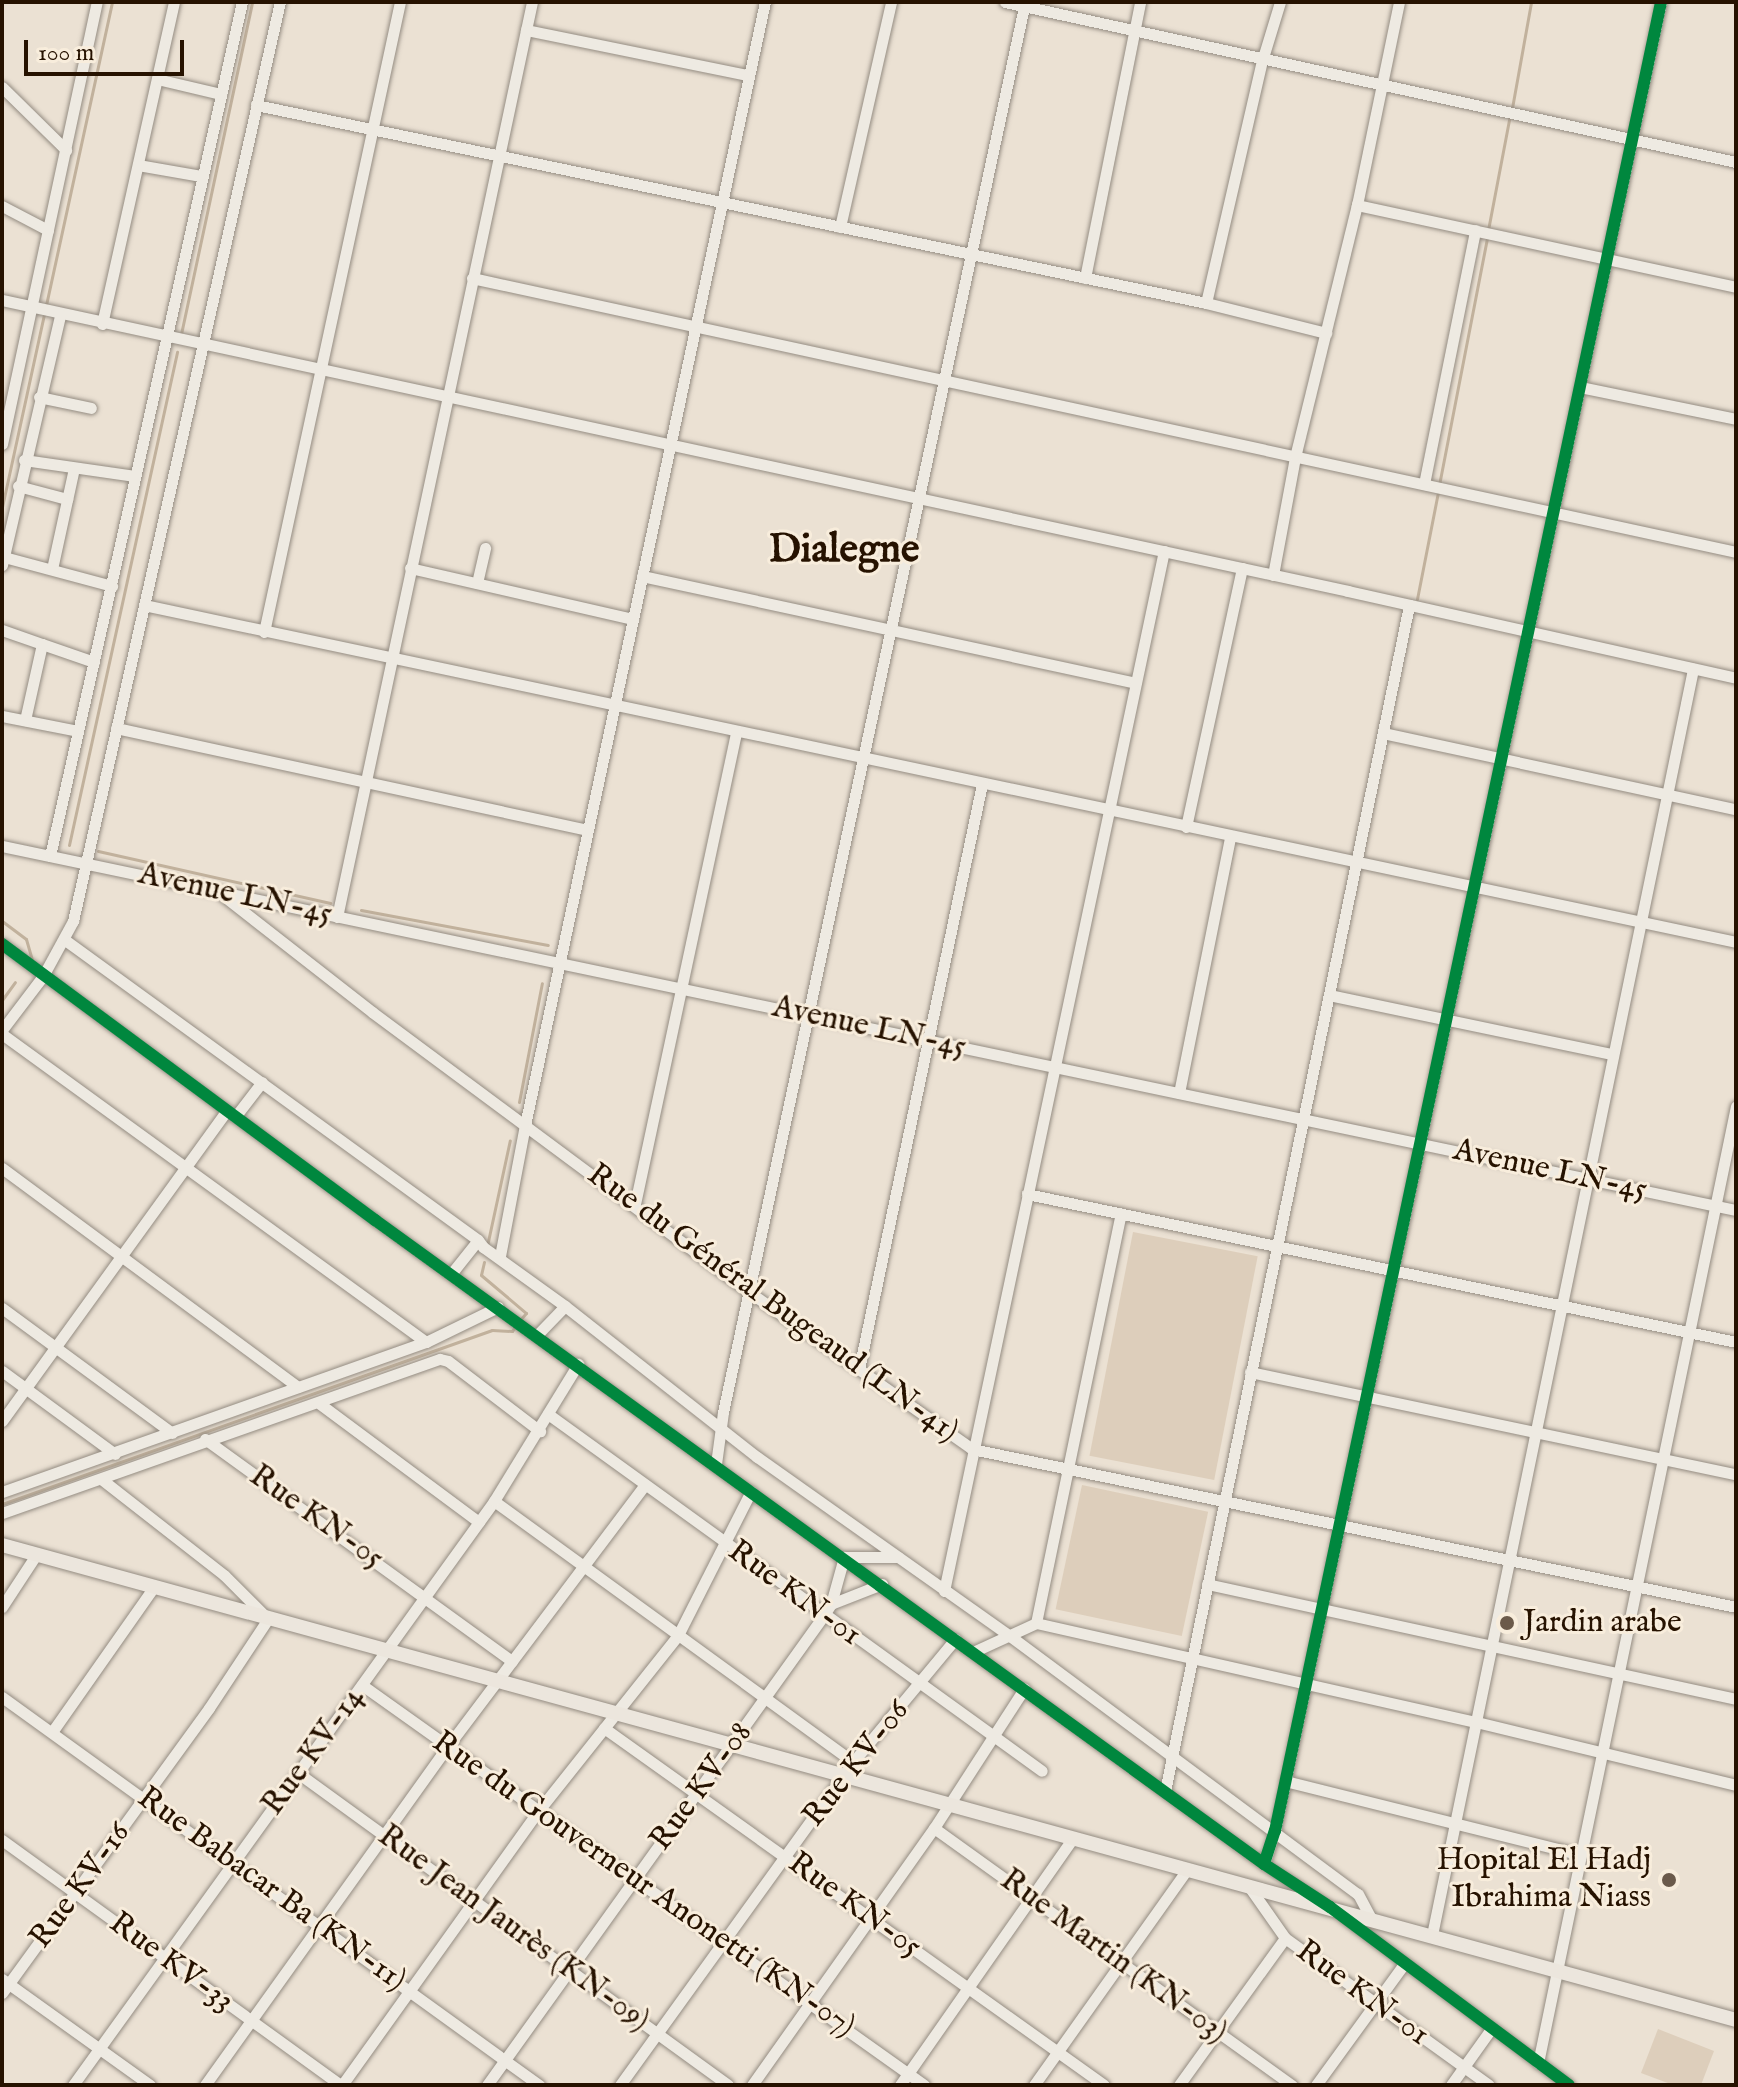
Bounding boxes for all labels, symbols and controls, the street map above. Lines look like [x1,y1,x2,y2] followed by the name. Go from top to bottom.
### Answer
[28,24,188,74] scale bar
[38,38,94,69] text: 100 m
[769,527,919,575] district label: Dialegne
[135,856,335,934] street label: Avenue LN-45
[769,989,969,1067] street label: Avenue LN-45
[1450,1132,1650,1210] street label: Avenue LN-45
[579,1156,965,1452] street label: Rue du Général Bugeaud (LN-41)
[241,1458,391,1578] street label: Rue KN-05
[720,1533,868,1655] street label: Rue KN-01
[1523,1604,1682,1642] place label: Jardin arabe
[1498,1614,1516,1632] marker: Jardin arabe
[255,1681,373,1823] street label: Rue KV-14
[796,1693,918,1835] street label: Rue KV-06
[643,1715,761,1859] street label: Rue KV-08
[424,1724,862,2046] street label: Rue du Gouverneur Anonetti (KN-07)
[129,1780,413,2000] street label: Rue Babacar Ba (KN-11)
[22,1815,140,1957] street label: Rue KV-16
[370,1818,656,2040] street label: Rue Jean Jaurès (KN-09)
[1437,1843,1651,1918] place label: Hopital El Hadj Ibrahima Niass
[780,1845,928,1967] street label: Rue KN-05
[992,1862,1234,2052] street label: Rue Martin (KN-03)
[1658,1869,1680,1891] marker: Hopital El Hadj Ibrahima Niass
[101,1905,241,2021] street label: Rue KV-33
[1288,1933,1436,2055] street label: Rue KN-01

